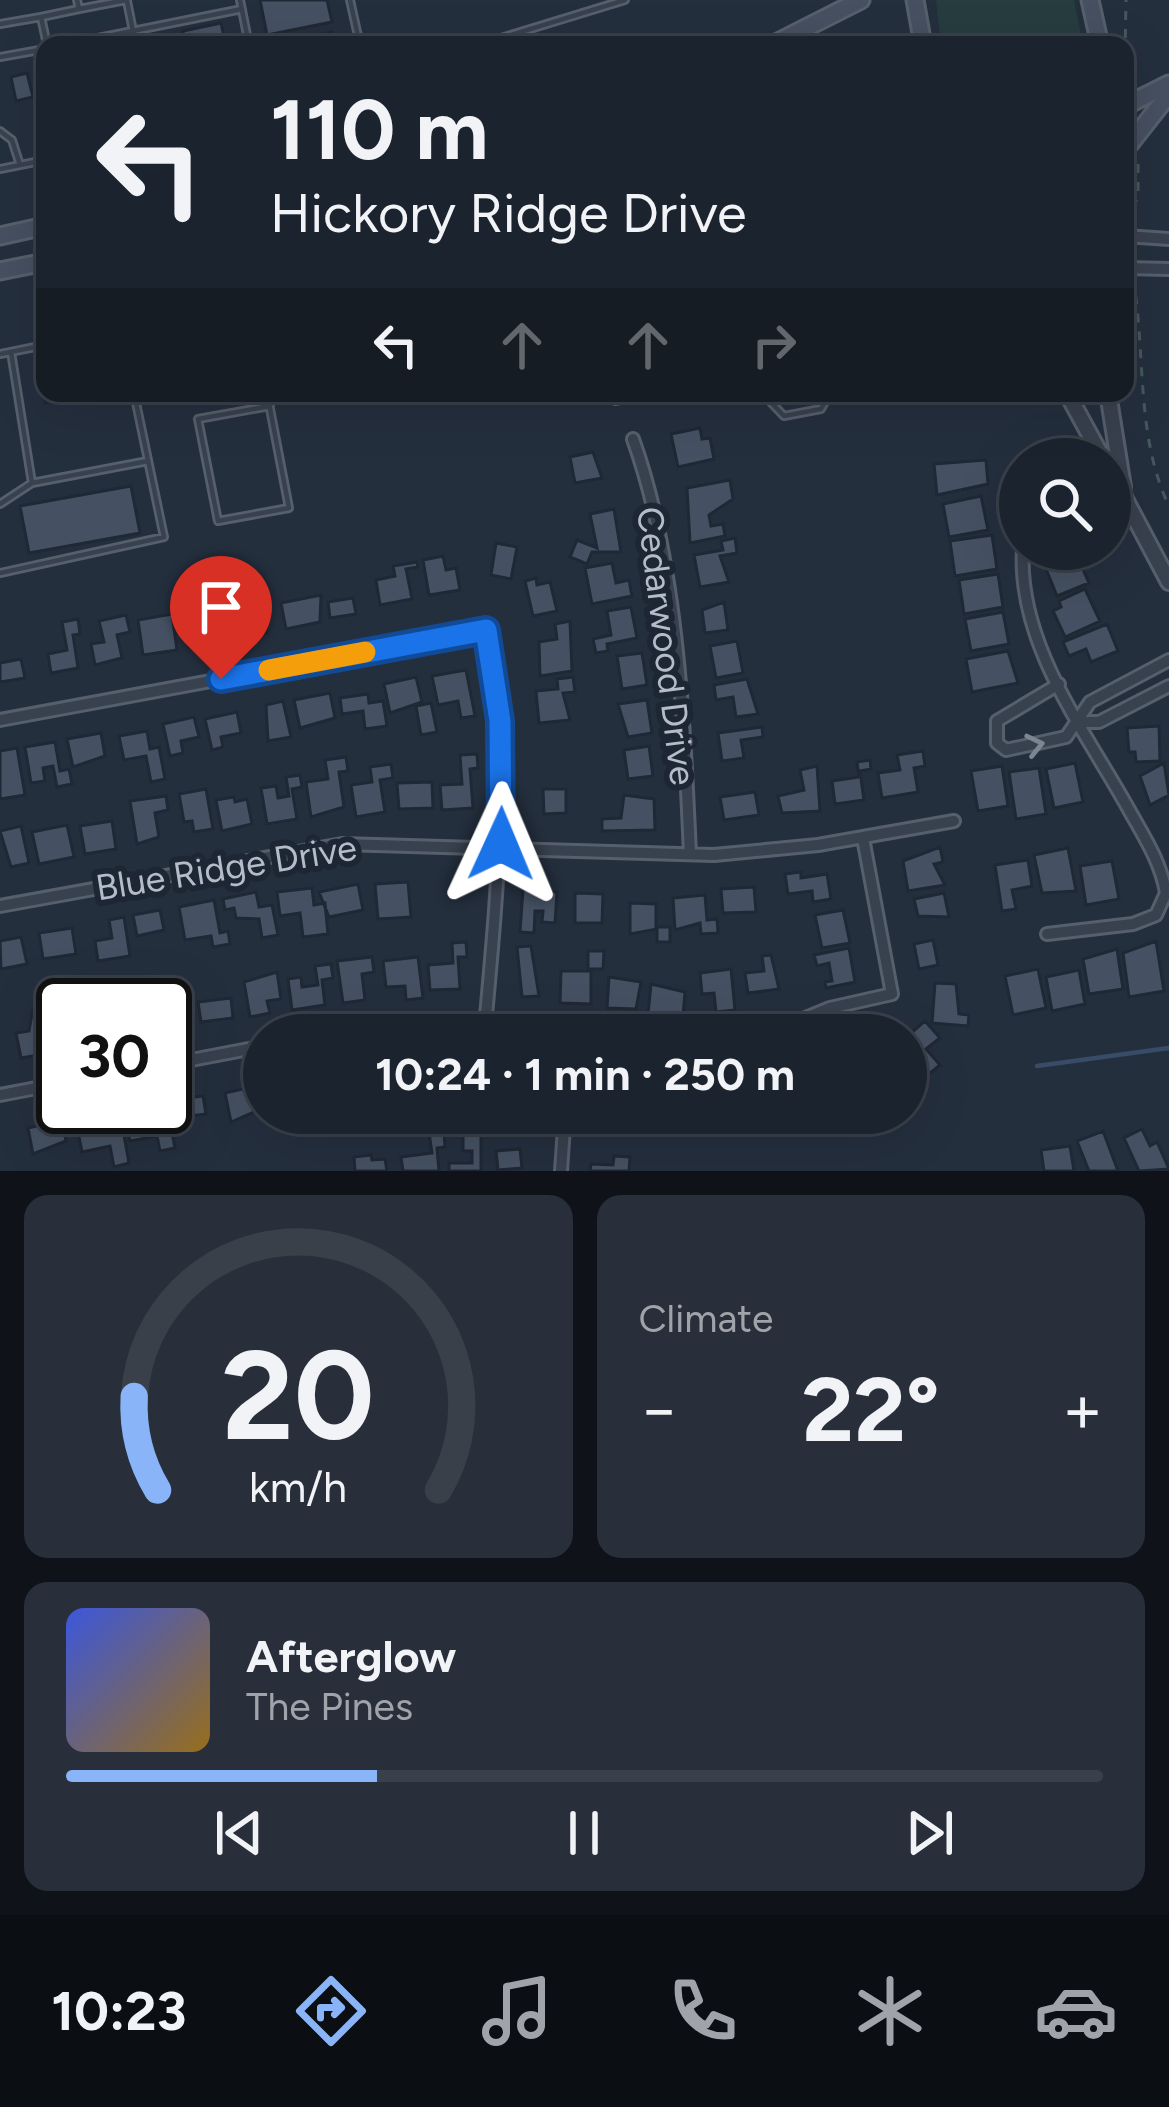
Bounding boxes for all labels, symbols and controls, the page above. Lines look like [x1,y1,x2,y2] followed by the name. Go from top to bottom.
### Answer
[270,79,489,180] text: 110 m
[72,84,228,240] icon: left
[270,181,747,246] text: Hickory Ridge Drive
[363,312,429,378] icon: left
[489,312,555,378] icon: ahead
[615,312,681,378] icon: ahead
[741,312,807,378] icon: right
[999,438,1131,570] map controls
[999,438,1131,570] button: search
[628,504,705,788] street label: Cedarwood Drive
[170,556,272,679] pin
[188,574,254,640] icon: arrive
[1024,734,1045,759] one-way arrow
[438,781,564,907] position arrow
[93,826,360,909] street label: Blue Ridge Drive
[36,978,192,1134] speed limit sign: 30
[375,1047,795,1101] text: 10:24 · 1 min · 250 m
[639,1295,773,1342] text: Climate
[222,1320,375,1470] text: 20
[802,1355,940,1464] text: 22°
[639,1369,680,1449] text: −
[1062,1369,1103,1449] text: +
[249,1460,347,1512] text: km/h
[246,1629,456,1683] text: Afterglow
[246,1683,413,1730] text: The Pines
[206,1800,272,1866] icon: previous
[551,1800,617,1866] icon: pause
[897,1800,963,1866] icon: next
[289,1969,373,2053] icon: directions
[475,1969,559,2053] icon: music
[661,1969,745,2053] icon: phone
[848,1969,932,2053] icon: climate
[1034,1969,1118,2053] icon: car
[51,1979,186,2044] text: 10:23

